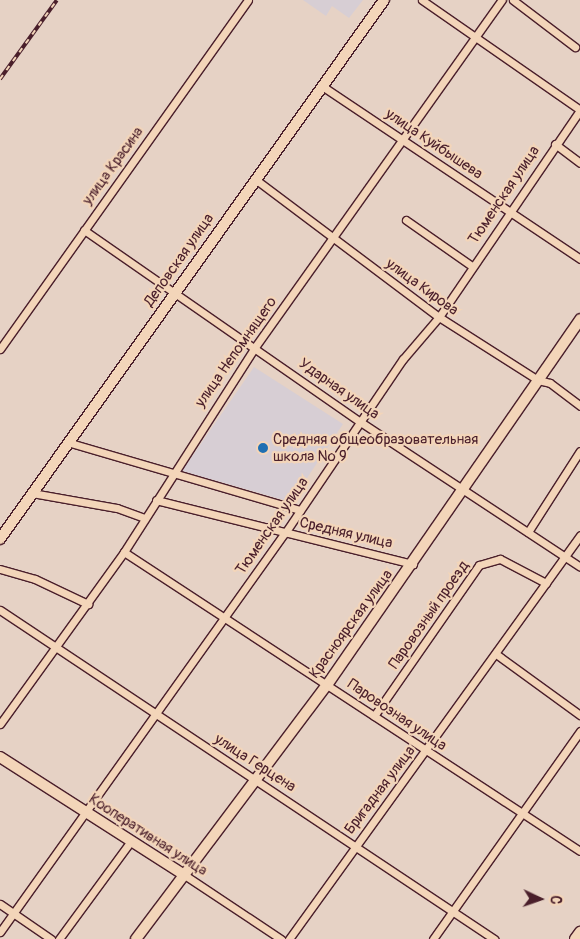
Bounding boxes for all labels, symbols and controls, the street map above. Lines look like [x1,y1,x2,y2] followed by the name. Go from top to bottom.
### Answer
[382,105,486,183] street label: улица Куйбышева
[79,123,147,209] street label: улица Красина
[464,142,544,248] street label: Тюменская улица
[140,210,218,310] street label: Деповская улица
[382,255,462,319] street label: улица Кирова
[191,293,281,411] street label: улица Непомнящего
[295,355,383,423] street label: Ударная улица
[273,430,478,465] place label: Средняя общеобразовательная школа № 9
[257,442,269,454] marker: Средняя общеобразовательная школа № 9
[232,474,312,578] street label: Тюменская улица
[298,514,394,552] street label: Средняя улица
[385,558,473,672] street label: Паровозный проезд
[306,566,396,682] street label: Красноярская улица
[344,675,450,755] street label: Паровозная улица
[211,730,299,796] street label: улица Герцена
[341,742,419,838] street label: Бригадная улица
[85,790,211,880] street label: Кооперативная улица
[515,874,565,924] north arrow
[547,895,564,905] text: С

